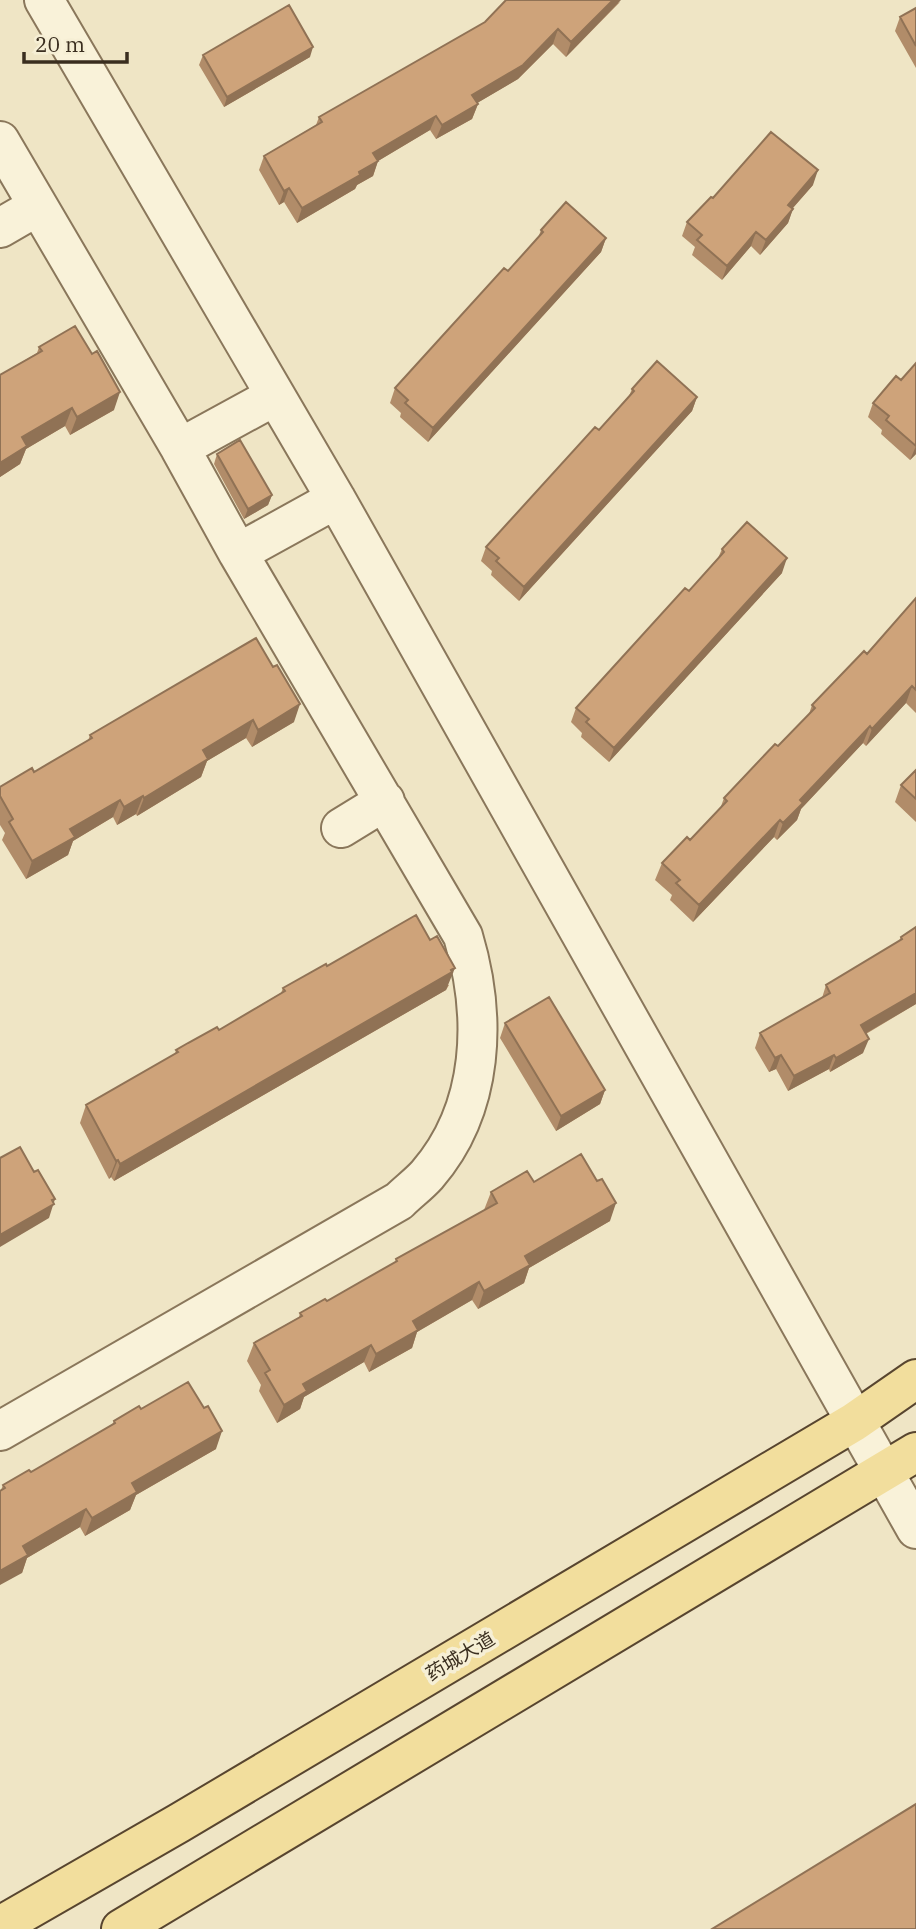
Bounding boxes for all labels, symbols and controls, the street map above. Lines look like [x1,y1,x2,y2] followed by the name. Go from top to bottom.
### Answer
[24,21,128,65] scale bar
[35,30,85,58] text: 20 m
[421,1626,499,1686] street label: 药城大道

